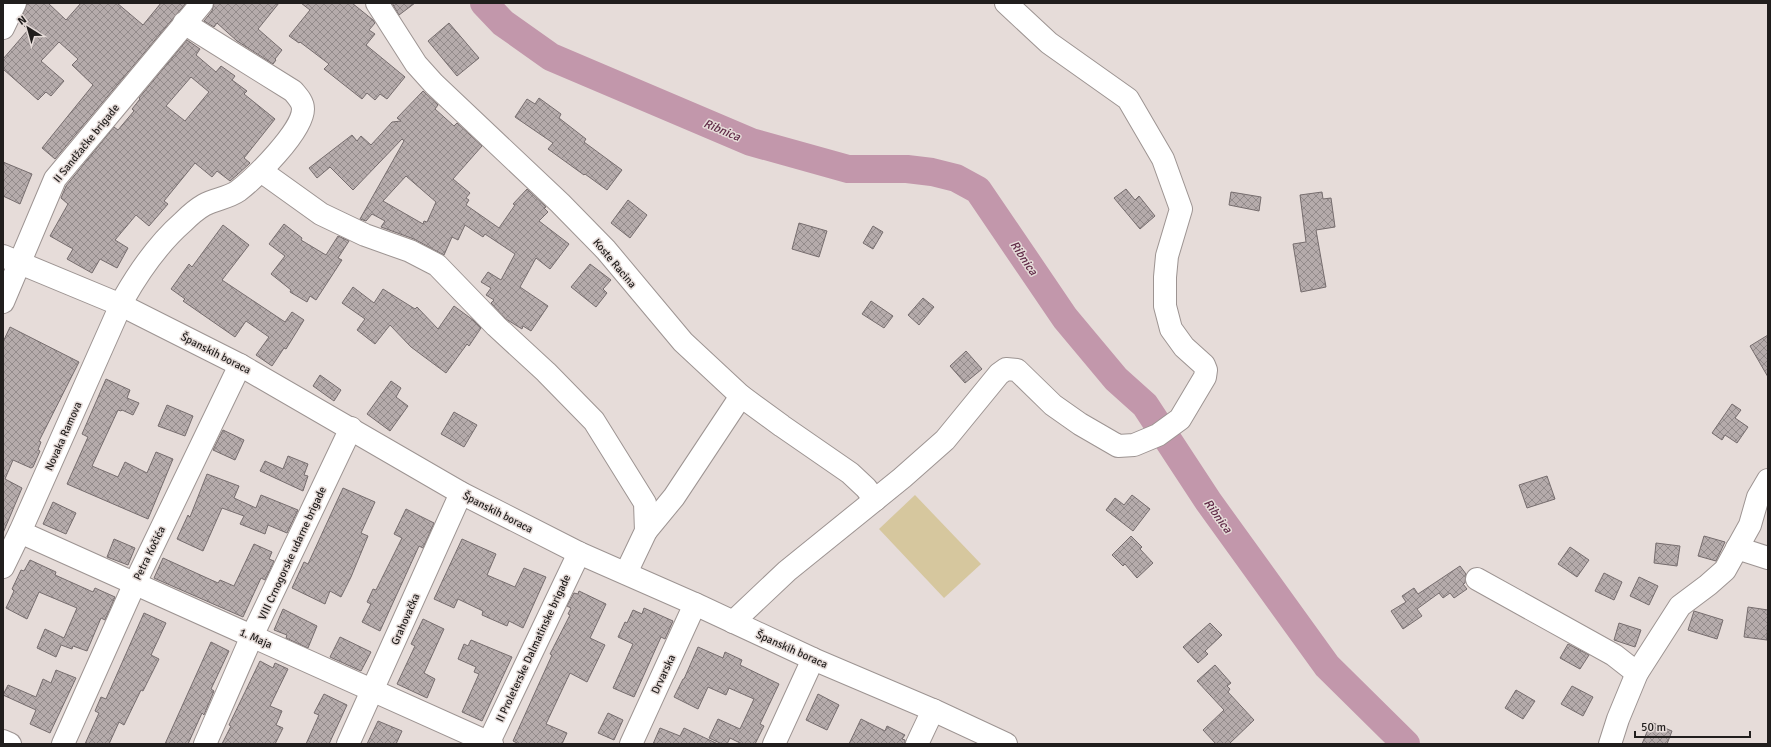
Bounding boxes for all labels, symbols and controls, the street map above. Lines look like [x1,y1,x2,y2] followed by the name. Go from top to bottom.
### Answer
[8,8,48,48] north arrow
[15,13,29,28] text: N
[51,102,122,185] street label: II Sandžačke brigade
[701,116,743,145] water label: Ribnica
[590,236,639,291] street label: Koste Racina
[1007,238,1041,279] water label: Ribnica
[179,329,254,377] street label: Španskih boraca
[42,399,85,473] street label: Novaka Ramova
[256,484,329,622] street label: VIII Crnogorske udarne brigade
[461,488,536,536] street label: Španskih boraca
[1200,496,1235,537] water label: Ribnica
[131,524,168,582] street label: Petra Kočića
[494,572,573,724] street label: II Proleterske Dalmatinske brigade
[388,591,423,647] street label: Grahovačka
[237,626,275,652] street label: 1. Maja
[754,627,830,671] street label: Španskih boraca
[649,652,678,696] street label: Drvarska
[1635,713,1750,739] scale bar
[1641,720,1666,735] text: 50 m

